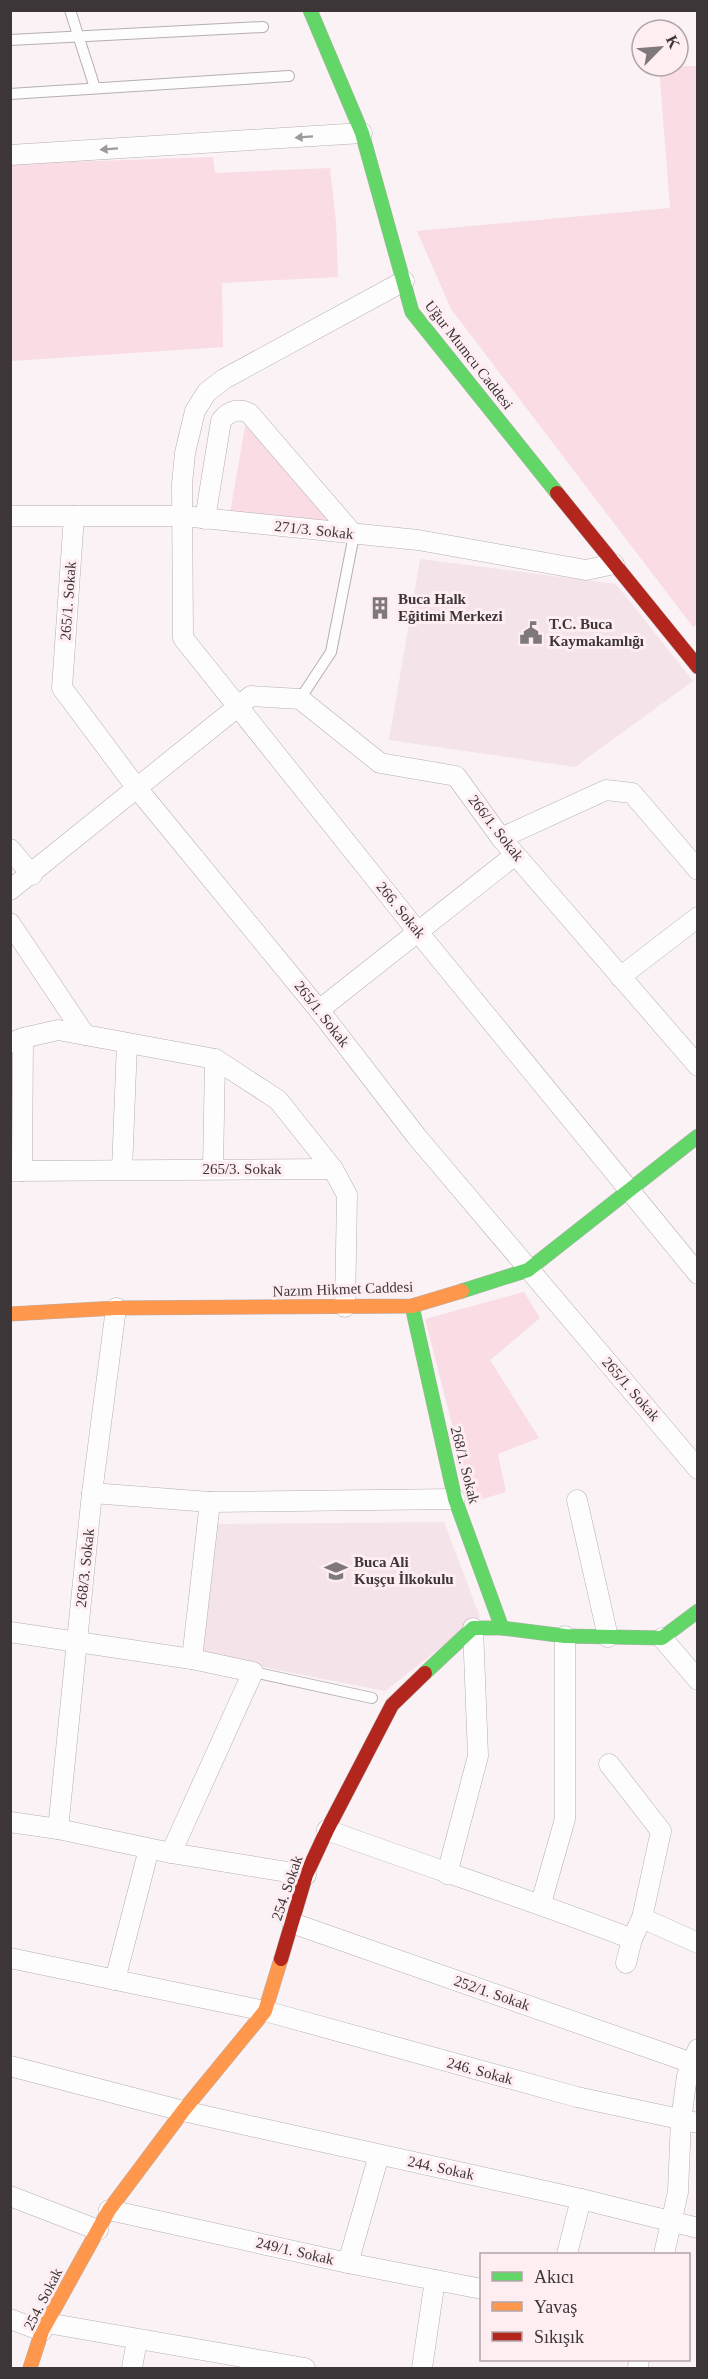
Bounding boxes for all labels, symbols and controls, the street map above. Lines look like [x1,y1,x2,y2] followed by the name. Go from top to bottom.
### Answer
[630,18,690,78] north arrow
[663,33,684,52] text: K
[295,132,314,141] one-way arrow
[100,144,119,154] one-way arrow
[422,298,516,412] street label: Uğur Mumcu Caddesi
[274,518,355,542] street label: 271/3. Sokak
[57,560,79,641] street label: 265/1. Sokak
[398,591,503,624] place label: Buca Halk Eğitimi Merkezi
[367,595,393,621] building icon: Buca Halk Eğitimi Merkezi
[549,616,644,649] place label: T.C. Buca Kaymakamlığı
[518,620,544,646] public building icon: T.C. Buca Kaymakamlığı
[465,792,527,865] street label: 266/1. Sokak
[374,879,429,942] street label: 266. Sokak
[291,978,353,1051] street label: 265/1. Sokak
[202,1161,282,1177] street label: 265/3. Sokak
[272,1279,414,1299] street label: Nazım Hikmet Caddesi
[599,1354,663,1424] street label: 265/1. Sokak
[448,1425,482,1506] street label: 268/1. Sokak
[73,1527,97,1608] street label: 268/3. Sokak
[354,1554,454,1587] place label: Buca Ali Kuşçu İlkokulu
[323,1558,349,1584] school or university icon: Buca Ali Kuşçu İlkokulu
[268,1853,306,1923] street label: 254. Sokak
[452,1973,533,2014] street label: 252/1. Sokak
[445,2055,515,2088] street label: 246. Sokak
[406,2153,476,2183] street label: 244. Sokak
[255,2234,336,2268] street label: 249/1. Sokak
[480,2253,690,2361] legend
[21,2265,66,2333] street label: 254. Sokak
[534,2267,574,2287] text: Akıcı
[534,2297,577,2317] text: Yavaş
[534,2327,584,2347] text: Sıkışık

